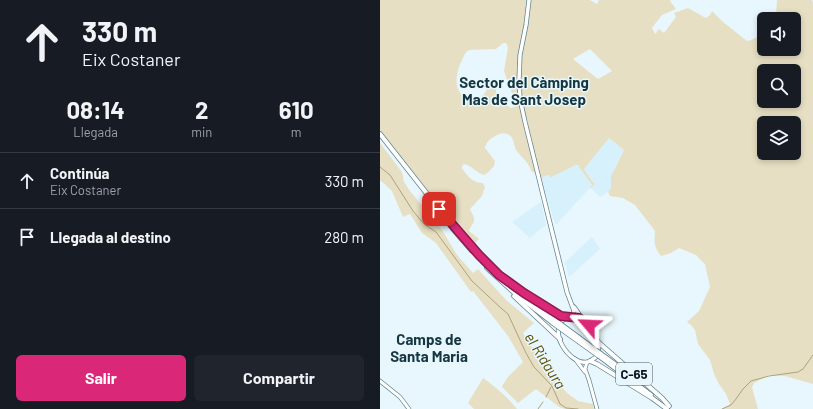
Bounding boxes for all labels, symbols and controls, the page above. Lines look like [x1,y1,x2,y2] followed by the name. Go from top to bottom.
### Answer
[757,12,801,160] map controls
[757,12,801,56] button: sound
[82,14,157,48] text: 330 m
[16,16,68,68] icon: ahead
[82,48,181,70] text: Eix Costaner
[757,64,801,108] button: search
[459,73,589,108] district label: Sector del Càmping Mas de Sant Josep
[66,95,125,124] text: 08:14
[195,95,208,124] text: 2
[279,95,314,124] text: 610
[757,116,801,160] button: layers
[73,124,118,140] text: Llegada
[191,124,212,140] text: min
[291,124,302,140] text: m
[50,164,110,182] text: Continúa
[16,170,38,192] icon: ahead
[325,172,364,190] text: 330 m
[50,182,121,198] text: Eix Costaner
[422,192,456,226] pin
[428,198,450,220] icon: arrive
[16,226,38,248] icon: arrive
[50,228,171,246] text: Llegada al destino
[324,228,364,246] text: 280 m
[568,304,610,346] position arrow
[521,329,570,392] water label: el Ridaura
[390,330,468,365] district label: Camps de Santa Maria
[16,355,186,401] button: Salir
[194,355,364,401] button: Compartir
[616,363,652,385] road number: C-65

